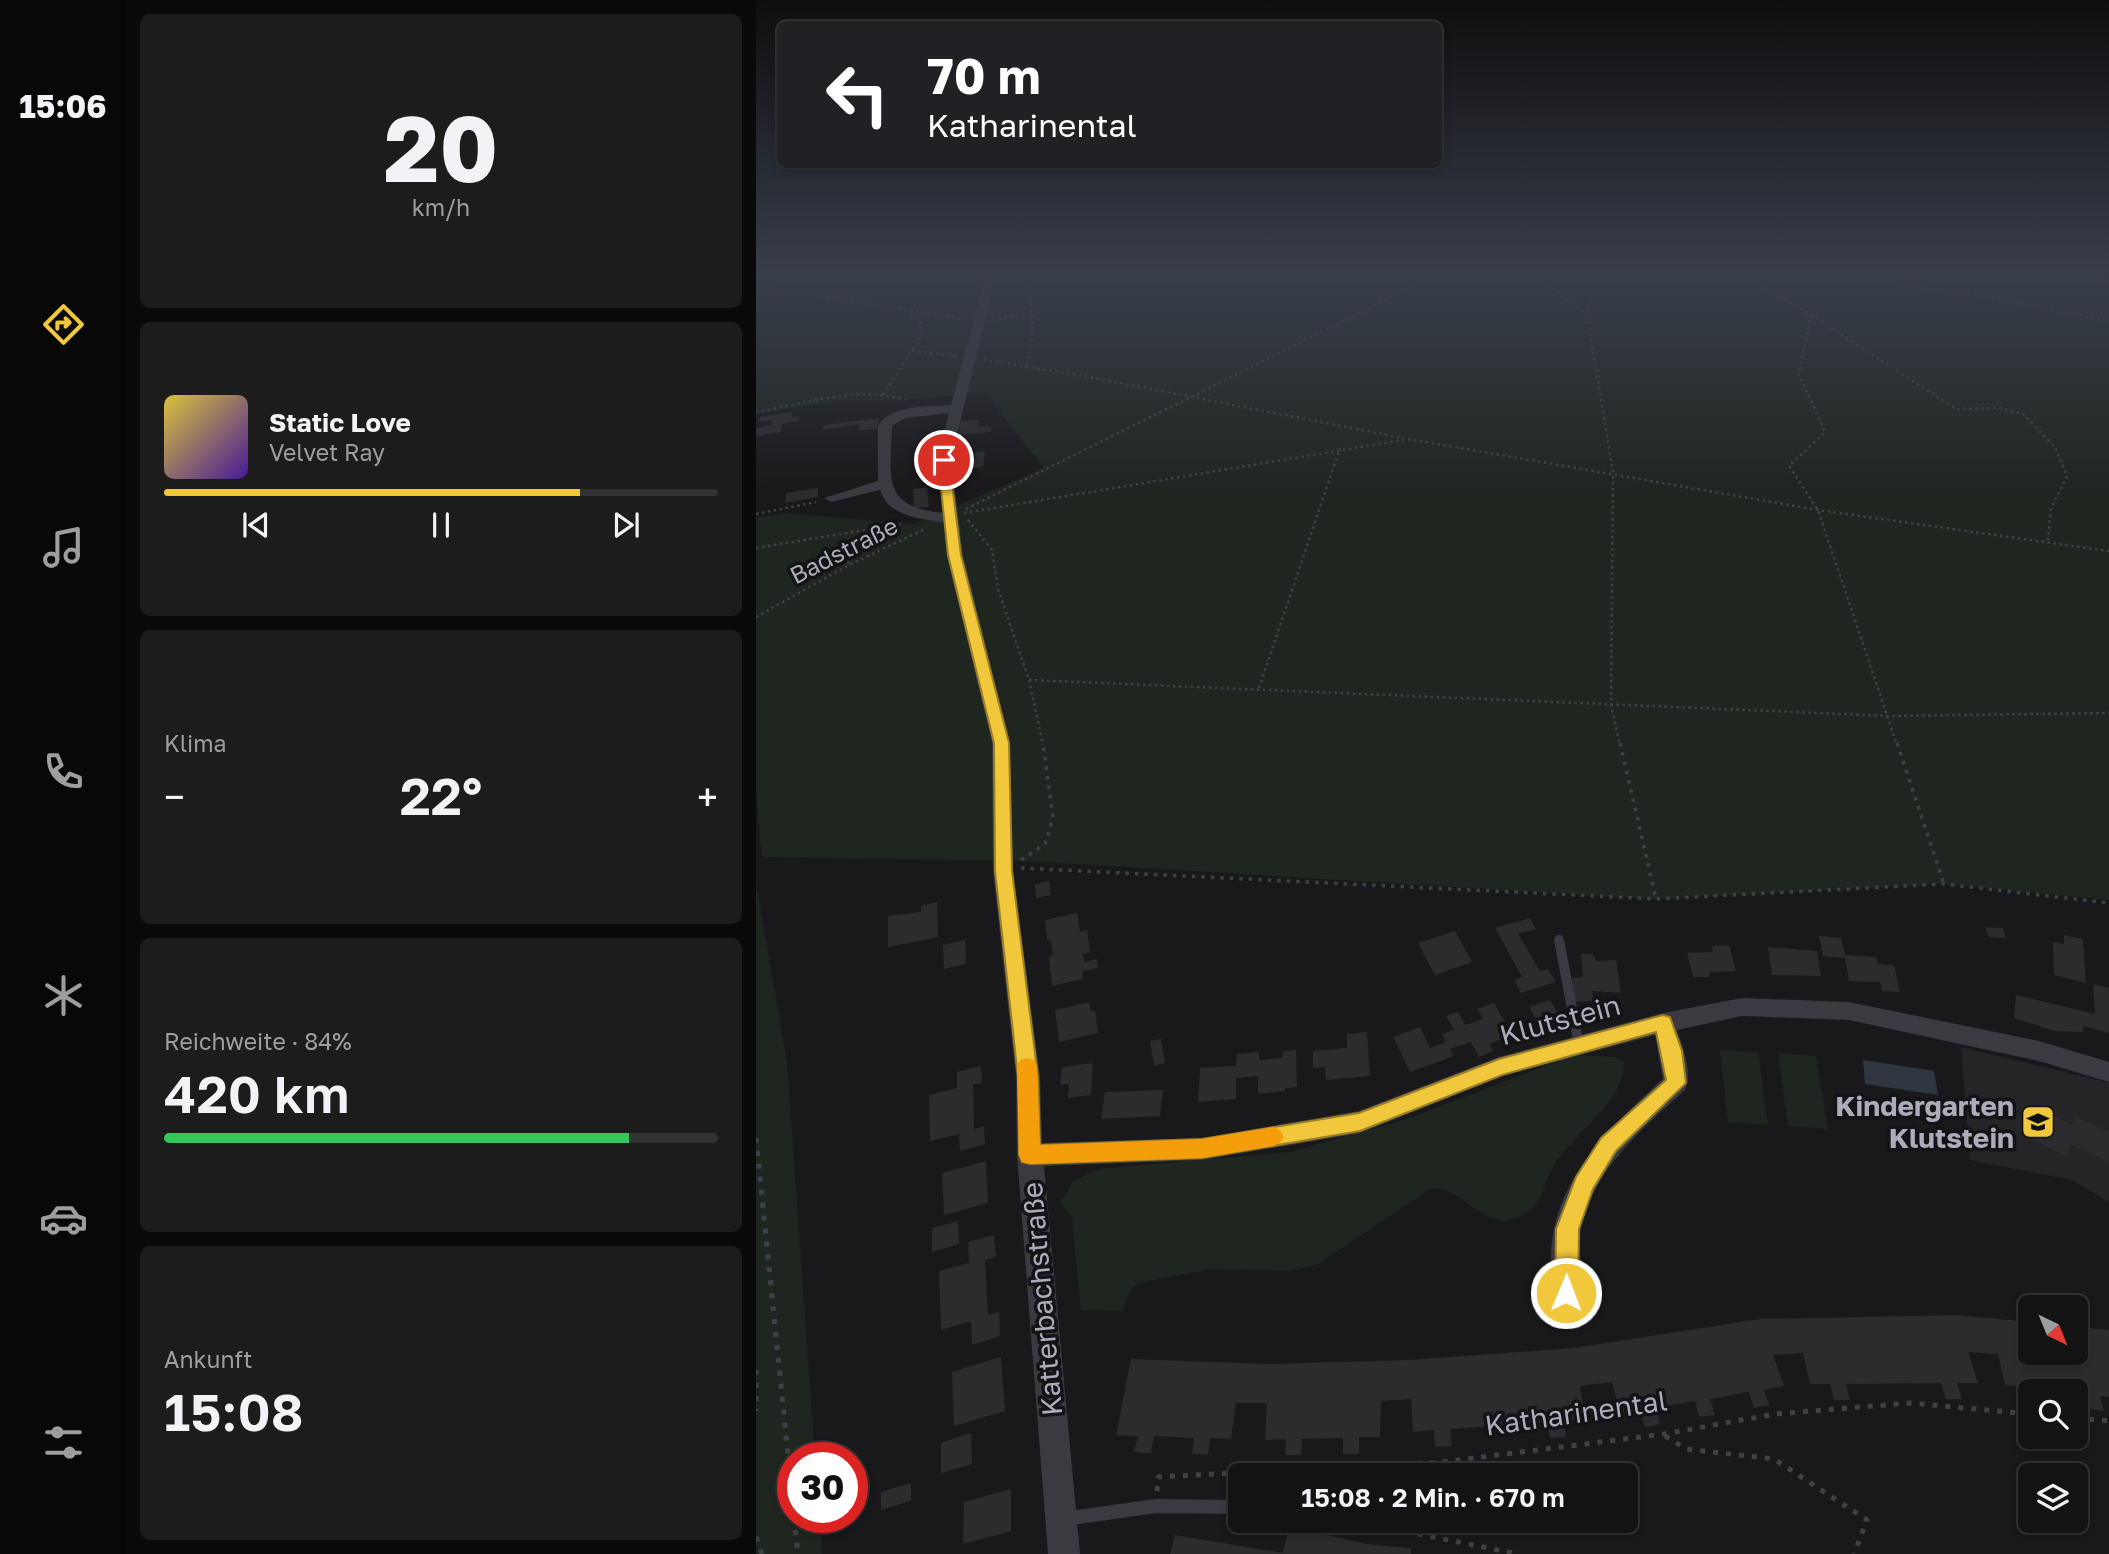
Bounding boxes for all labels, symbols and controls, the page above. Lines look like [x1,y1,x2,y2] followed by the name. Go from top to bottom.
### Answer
[927,46,1041,105] text: 70 m
[812,49,903,140] icon: left
[19,87,107,125] text: 15:06
[384,93,498,202] text: 20
[927,106,1137,144] text: Katharinental
[412,193,470,221] text: km/h
[39,300,88,349] icon: directions
[269,407,411,438] text: Static Love
[914,430,974,490] pin
[269,438,385,466] text: Velvet Ray
[925,441,963,479] icon: arrive
[237,506,275,544] icon: previous
[422,506,460,544] icon: pause
[607,506,645,544] icon: next
[785,510,902,589] street label: Badstraße
[39,523,88,572] icon: music
[164,729,227,757] text: Klima
[39,747,88,796] icon: phone
[400,764,482,826] text: 22°
[164,774,185,819] text: −
[697,774,718,819] text: +
[39,971,88,1020] icon: climate
[1496,988,1624,1051] street label: Klutstein
[164,1027,352,1055] text: Reichweite · 84%
[164,1062,349,1124] text: 420 km
[1835,1089,2014,1154] place label: Kindergarten Klutstein
[2019,1103,2057,1141] school or university icon: Kindergarten Klutstein
[1015,1181,1068,1417] street label: Katterbachstraße
[39,1194,88,1243] icon: car
[1529,1256,1603,1330] position arrow
[2018,1295,2088,1365] north arrow
[2018,1295,2088,1533] map controls
[164,1345,252,1373] text: Ankunft
[2018,1379,2088,1449] button: search
[164,1380,303,1442] text: 15:08
[1483,1383,1669,1442] street label: Katharinental
[39,1418,88,1467] icon: filters
[777,1442,868,1533] speed limit sign: 30
[2018,1463,2088,1533] button: layers
[1301,1482,1565,1513] text: 15:08 · 2 Min. · 670 m

